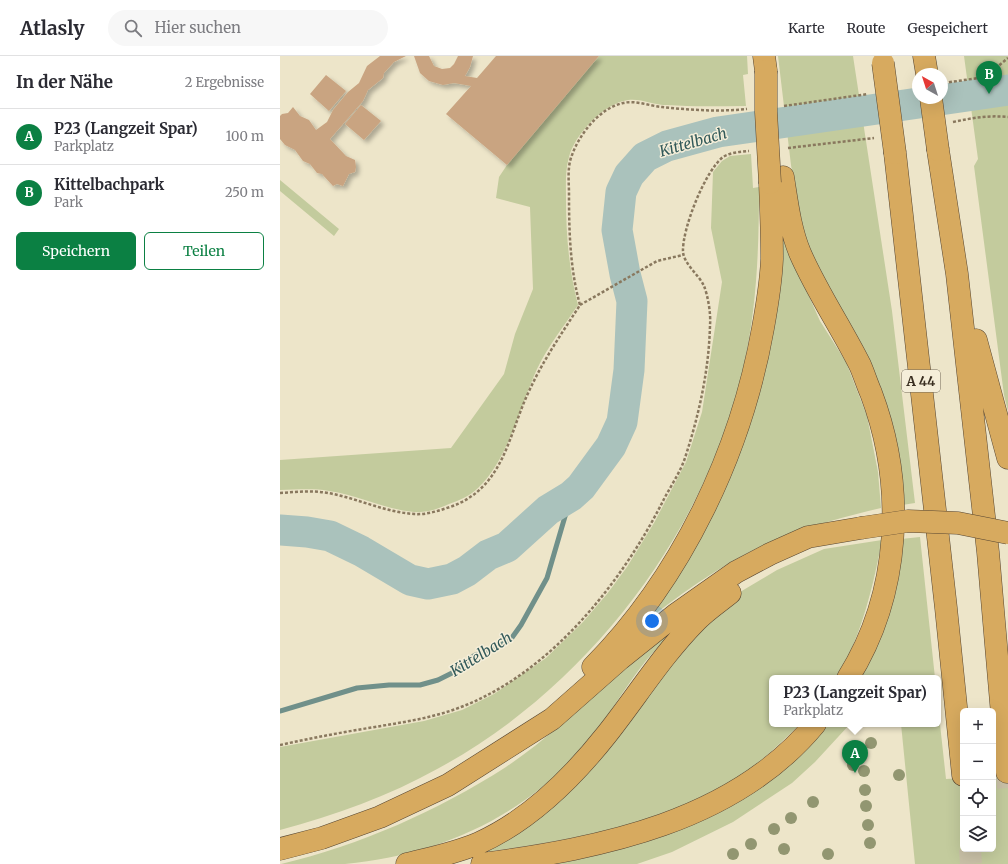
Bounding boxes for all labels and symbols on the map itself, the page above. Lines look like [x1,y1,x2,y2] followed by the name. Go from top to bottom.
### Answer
[976,61,1002,94] pin: B
[912,68,948,104] north arrow
[656,123,729,161] water label: Kittelbach
[902,370,940,392] road number: A 44
[642,611,662,631] your location
[446,628,515,681] water label: Kittelbach
[842,740,868,773] pin: A

